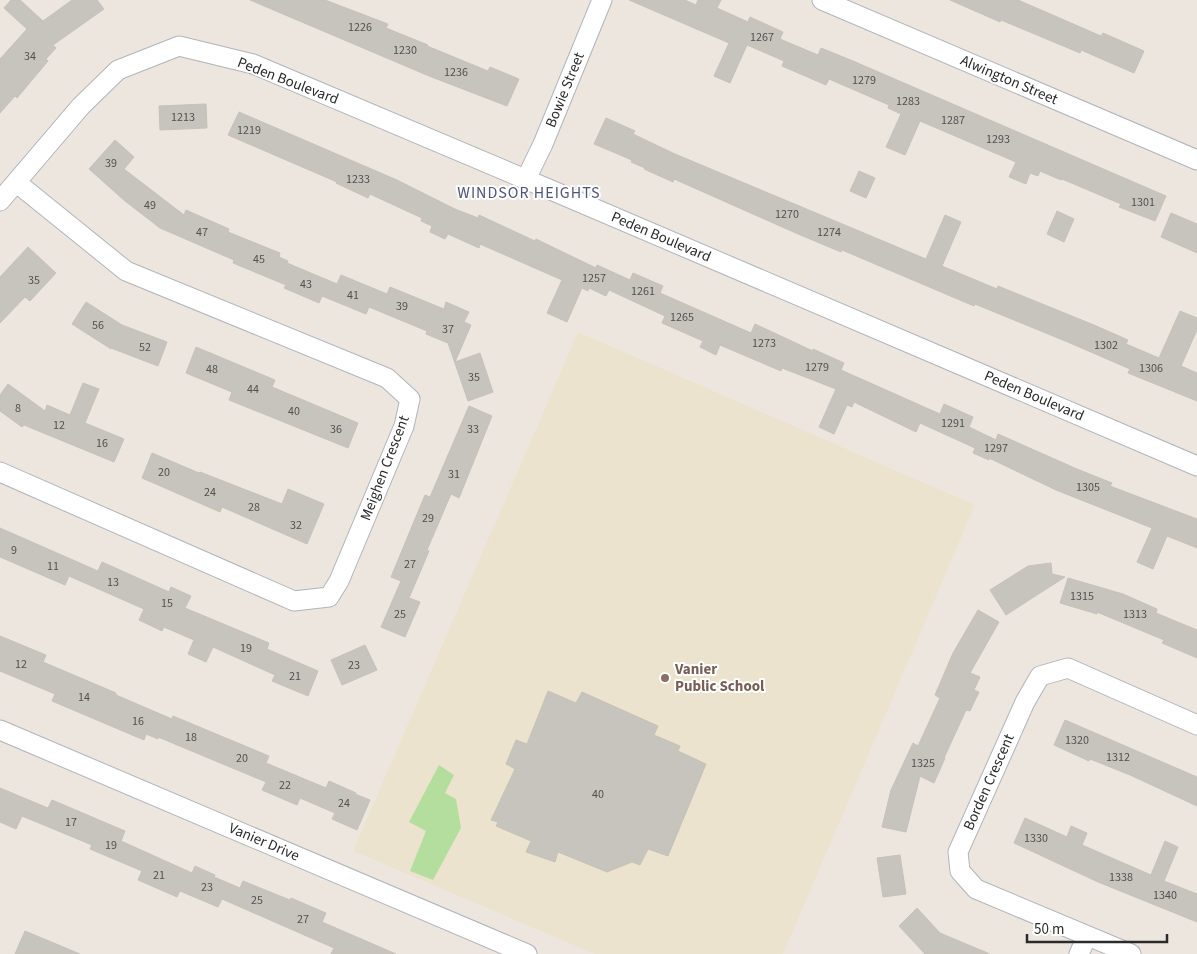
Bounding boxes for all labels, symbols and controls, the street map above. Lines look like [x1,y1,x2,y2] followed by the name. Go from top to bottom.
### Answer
[348,19,372,36] house number: 1226
[750,29,774,46] house number: 1267
[393,42,417,59] house number: 1230
[24,48,36,65] house number: 34
[540,49,590,131] street label: Bowie Street
[957,50,1061,110] street label: Alwington Street
[234,52,342,110] street label: Peden Boulevard
[444,64,468,81] house number: 1236
[852,72,876,89] house number: 1279
[896,93,920,110] house number: 1283
[171,109,195,126] house number: 1213
[941,112,965,129] house number: 1287
[237,122,261,139] house number: 1219
[986,131,1010,148] house number: 1293
[105,155,117,172] house number: 39
[346,171,370,188] house number: 1233
[457,182,601,204] district label: WINDSOR HEIGHTS
[1131,194,1155,211] house number: 1301
[144,197,156,214] house number: 49
[608,206,714,268] street label: Peden Boulevard
[775,206,799,223] house number: 1270
[196,224,208,241] house number: 47
[817,224,841,241] house number: 1274
[253,251,265,268] house number: 45
[582,270,606,287] house number: 1257
[28,272,40,289] house number: 35
[300,276,312,293] house number: 43
[631,283,655,300] house number: 1261
[347,287,359,304] house number: 41
[396,298,408,315] house number: 39
[670,309,694,326] house number: 1265
[92,317,104,334] house number: 56
[442,321,454,338] house number: 37
[752,335,776,352] house number: 1273
[1094,337,1118,354] house number: 1302
[139,339,151,356] house number: 52
[805,359,829,376] house number: 1279
[1139,360,1163,377] house number: 1306
[206,361,218,378] house number: 48
[981,365,1087,427] street label: Peden Boulevard
[468,369,480,386] house number: 35
[247,381,259,398] house number: 44
[15,400,21,417] house number: 8
[288,403,300,420] house number: 40
[355,412,415,524] street label: Meighen Crescent
[941,415,965,432] house number: 1291
[53,417,65,434] house number: 12
[330,421,342,438] house number: 36
[467,421,479,438] house number: 33
[96,435,108,452] house number: 16
[984,440,1008,457] house number: 1297
[158,464,170,481] house number: 20
[448,466,460,483] house number: 31
[1076,479,1100,496] house number: 1305
[204,484,216,501] house number: 24
[248,499,260,516] house number: 28
[422,510,434,527] house number: 29
[290,517,302,534] house number: 32
[11,542,17,559] house number: 9
[404,556,416,573] house number: 27
[47,558,59,575] house number: 11
[107,574,119,591] house number: 13
[1070,588,1094,605] house number: 1315
[161,595,173,612] house number: 15
[394,606,406,623] house number: 25
[1123,606,1147,623] house number: 1313
[240,640,252,657] house number: 19
[15,656,27,673] house number: 12
[348,657,360,674] house number: 23
[674,659,765,697] place label: Vanier Public School
[289,668,301,685] house number: 21
[659,672,671,684] marker: Vanier Public School
[78,689,90,706] house number: 14
[132,713,144,730] house number: 16
[185,729,197,746] house number: 18
[958,730,1020,834] street label: Borden Crescent
[1065,732,1089,749] house number: 1320
[1106,749,1130,766] house number: 1312
[236,750,248,767] house number: 20
[911,755,935,772] house number: 1325
[279,777,291,794] house number: 22
[592,786,604,803] house number: 40
[338,795,350,812] house number: 24
[65,814,77,831] house number: 17
[225,818,303,866] street label: Vanier Drive
[1024,830,1048,847] house number: 1330
[105,837,117,854] house number: 19
[153,867,165,884] house number: 21
[1109,869,1133,886] house number: 1338
[201,879,213,896] house number: 23
[1153,887,1177,904] house number: 1340
[251,892,263,909] house number: 25
[297,911,309,928] house number: 27
[1027,912,1167,944] scale bar
[1034,919,1064,940] text: 50 m

